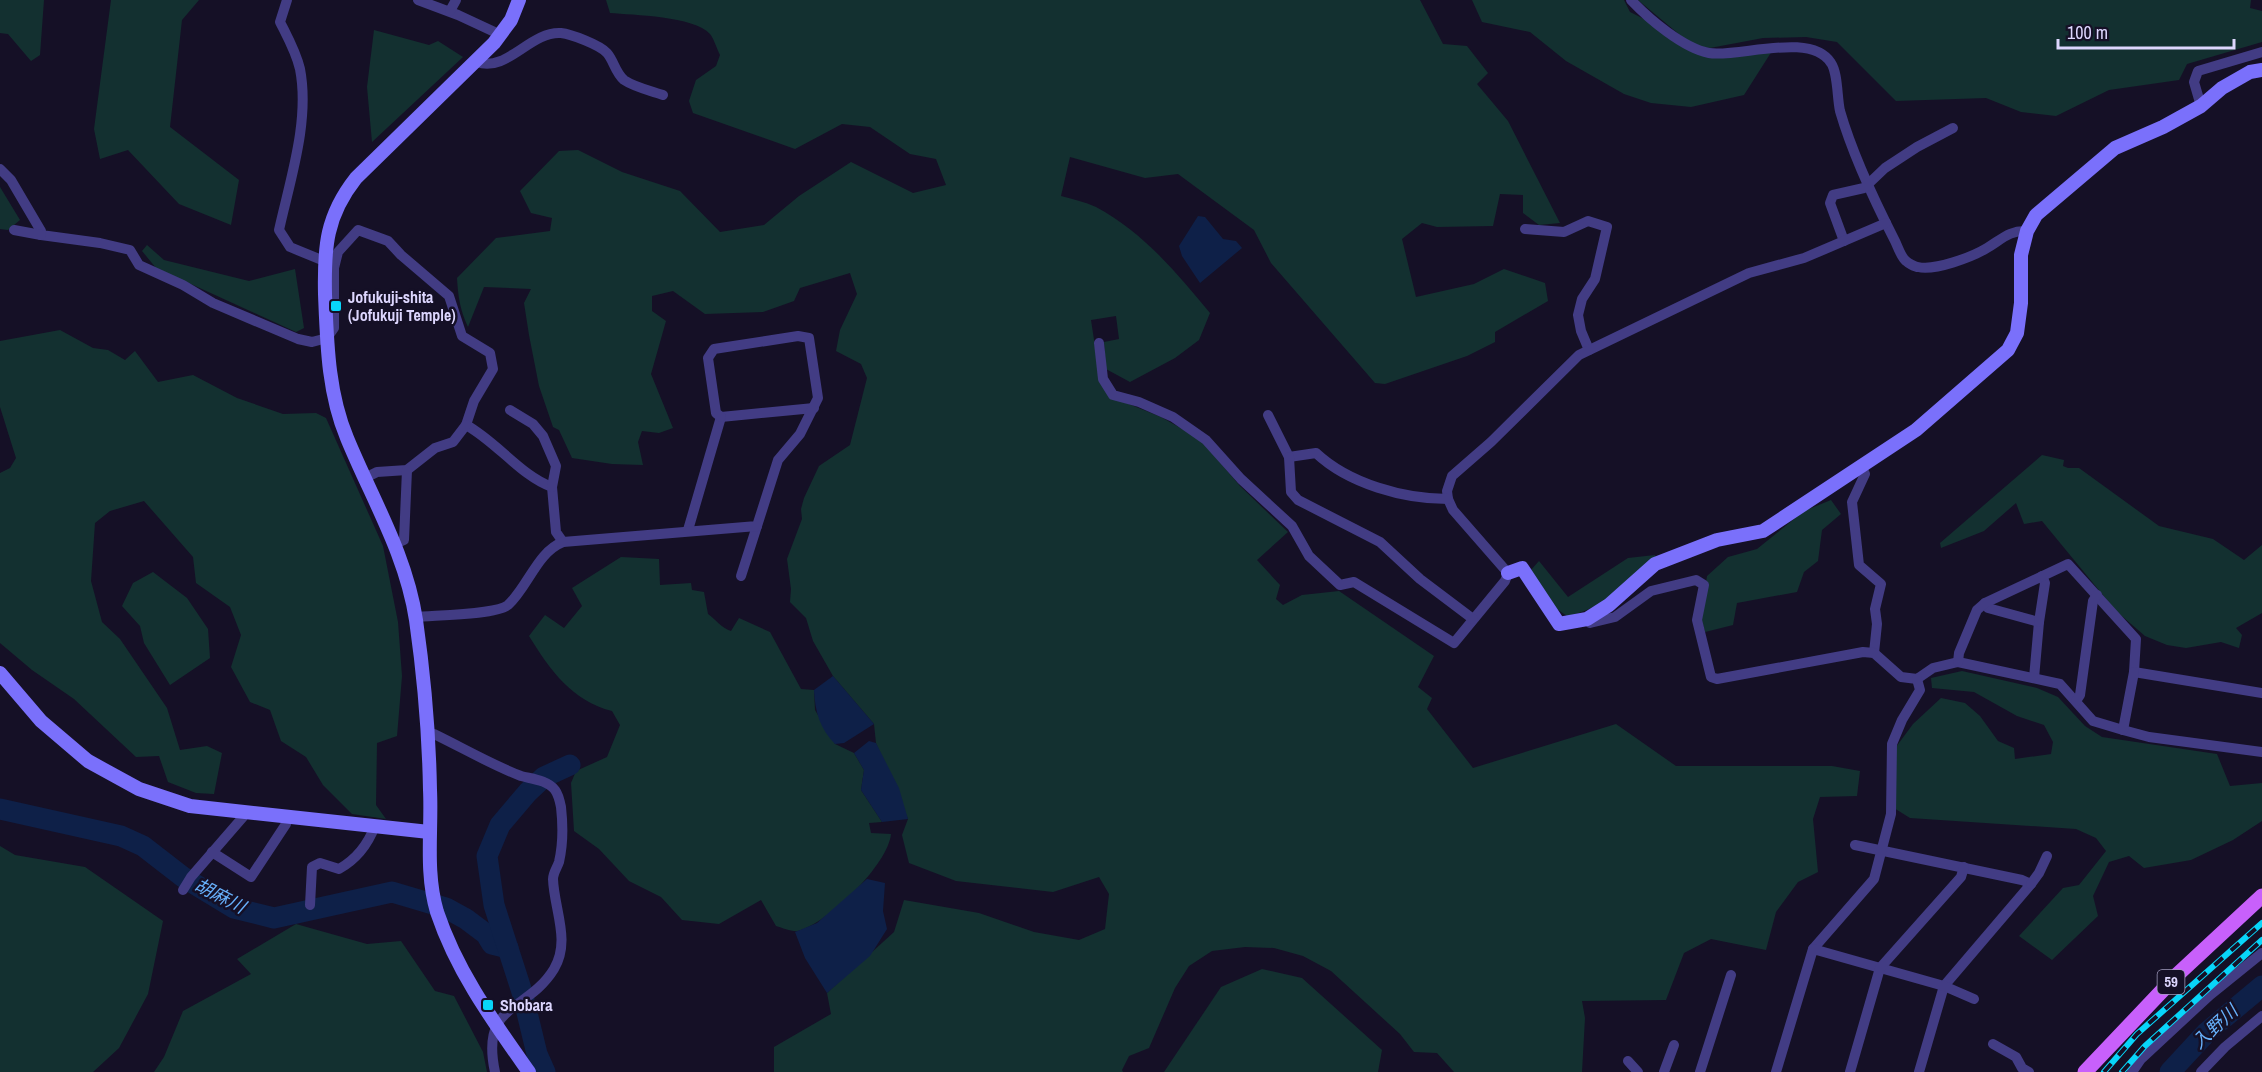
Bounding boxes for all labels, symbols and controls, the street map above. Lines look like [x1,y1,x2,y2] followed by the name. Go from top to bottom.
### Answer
[2058,12,2234,50] scale bar
[2067,20,2108,45] text: 100 m
[348,286,456,326] place label: Jofukuji-shita (Jofukuji Temple)
[329,299,343,313] marker: Jofukuji-shita (Jofukuji Temple)
[190,872,252,920] water label: 胡麻川
[2158,970,2184,994] road number: 59
[500,994,553,1016] place label: Shobara
[481,998,495,1012] marker: Shobara
[2186,998,2244,1054] water label: 入野川

